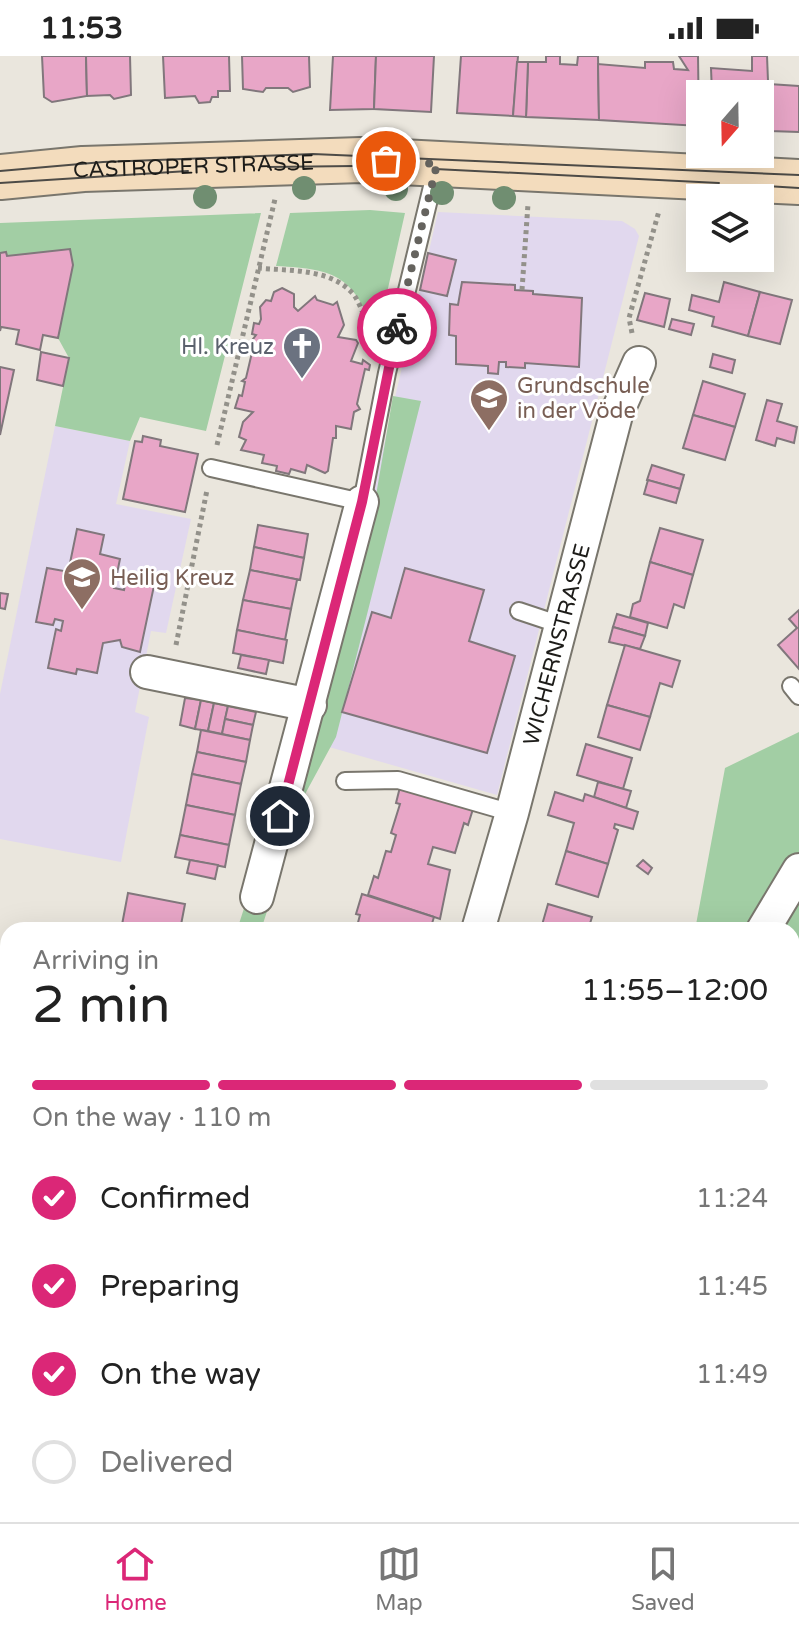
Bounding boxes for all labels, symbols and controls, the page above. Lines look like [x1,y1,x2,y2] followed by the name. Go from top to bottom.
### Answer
[40,10,123,47] text: 11:53
[686,80,774,168] north arrow
[686,80,774,272] map controls
[352,127,420,195] pin
[364,139,408,183] icon: bag
[72,150,314,184] street label: CASTROPER STRASSE
[686,184,774,272] button: layers
[357,288,437,368] courier
[375,306,419,350] icon: bike
[281,325,323,380] church icon: Hl. Kreuz
[181,334,274,360] place label: Hl. Kreuz
[517,373,650,424] place label: Grundschule in der Vöde
[468,377,510,432] school or university icon: Grundschule in der Vöde
[518,541,596,748] street label: WICHERNSTRASSE
[61,556,103,611] school or university icon: Heilig Kreuz
[110,565,234,591] place label: Heilig Kreuz
[246,782,314,850] pin
[258,794,302,838] icon: home
[32,945,159,976] text: Arriving in
[581,972,768,1009] text: 11:55–12:00
[32,974,171,1037] text: 2 min
[32,1102,271,1133] text: On the way · 110 m
[32,1176,76,1220] icon: check
[100,1180,251,1217] text: Confirmed
[696,1183,768,1214] text: 11:24
[32,1264,76,1308] icon: check
[100,1268,240,1305] text: Preparing
[696,1271,768,1302] text: 11:45
[32,1352,76,1396] icon: check
[100,1356,261,1393] text: On the way
[696,1359,768,1390] text: 11:49
[100,1444,234,1481] text: Delivered
[104,1542,167,1616] tab: Home
[375,1542,423,1616] tab: Map
[631,1542,695,1616] tab: Saved

